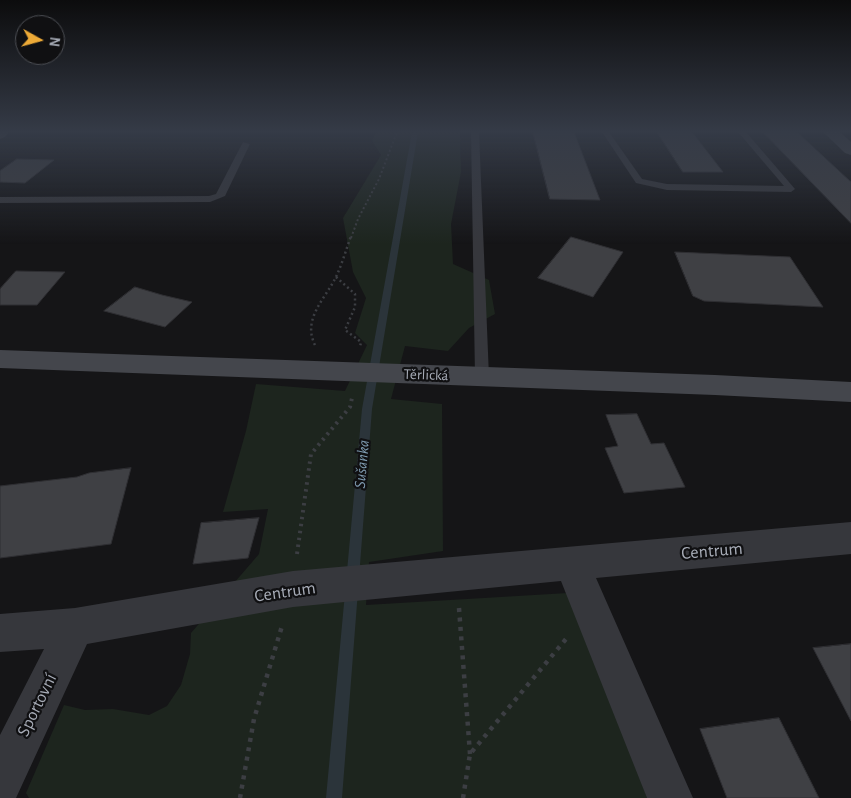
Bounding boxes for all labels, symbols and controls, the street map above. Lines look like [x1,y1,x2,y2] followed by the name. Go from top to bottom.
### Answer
[15,15,65,65] north arrow
[46,36,61,47] text: N
[403,365,449,385] street label: Těrlická
[350,439,374,489] water label: Sušanka
[680,538,744,564] street label: Centrum
[253,577,317,607] street label: Centrum
[13,670,61,740] street label: Sportovní

